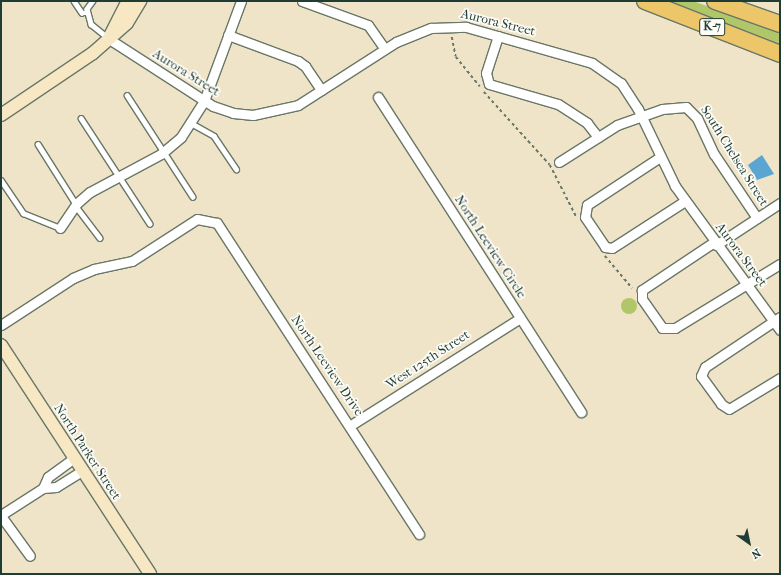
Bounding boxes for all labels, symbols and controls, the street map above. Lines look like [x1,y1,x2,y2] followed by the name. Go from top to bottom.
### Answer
[459,6,537,40] street label: Aurora Street
[699,17,725,37] road number: K-7
[150,46,222,100] street label: Aurora Street
[697,103,771,209] street label: South Chelsea Street
[451,193,529,301] street label: North Leeview Circle
[712,220,770,290] street label: Aurora Street
[288,313,366,419] street label: North Leeview Drive
[383,327,473,393] street label: West 125th Street
[50,401,124,503] street label: North Parker Street
[729,523,769,563] north arrow
[749,546,763,561] text: N

